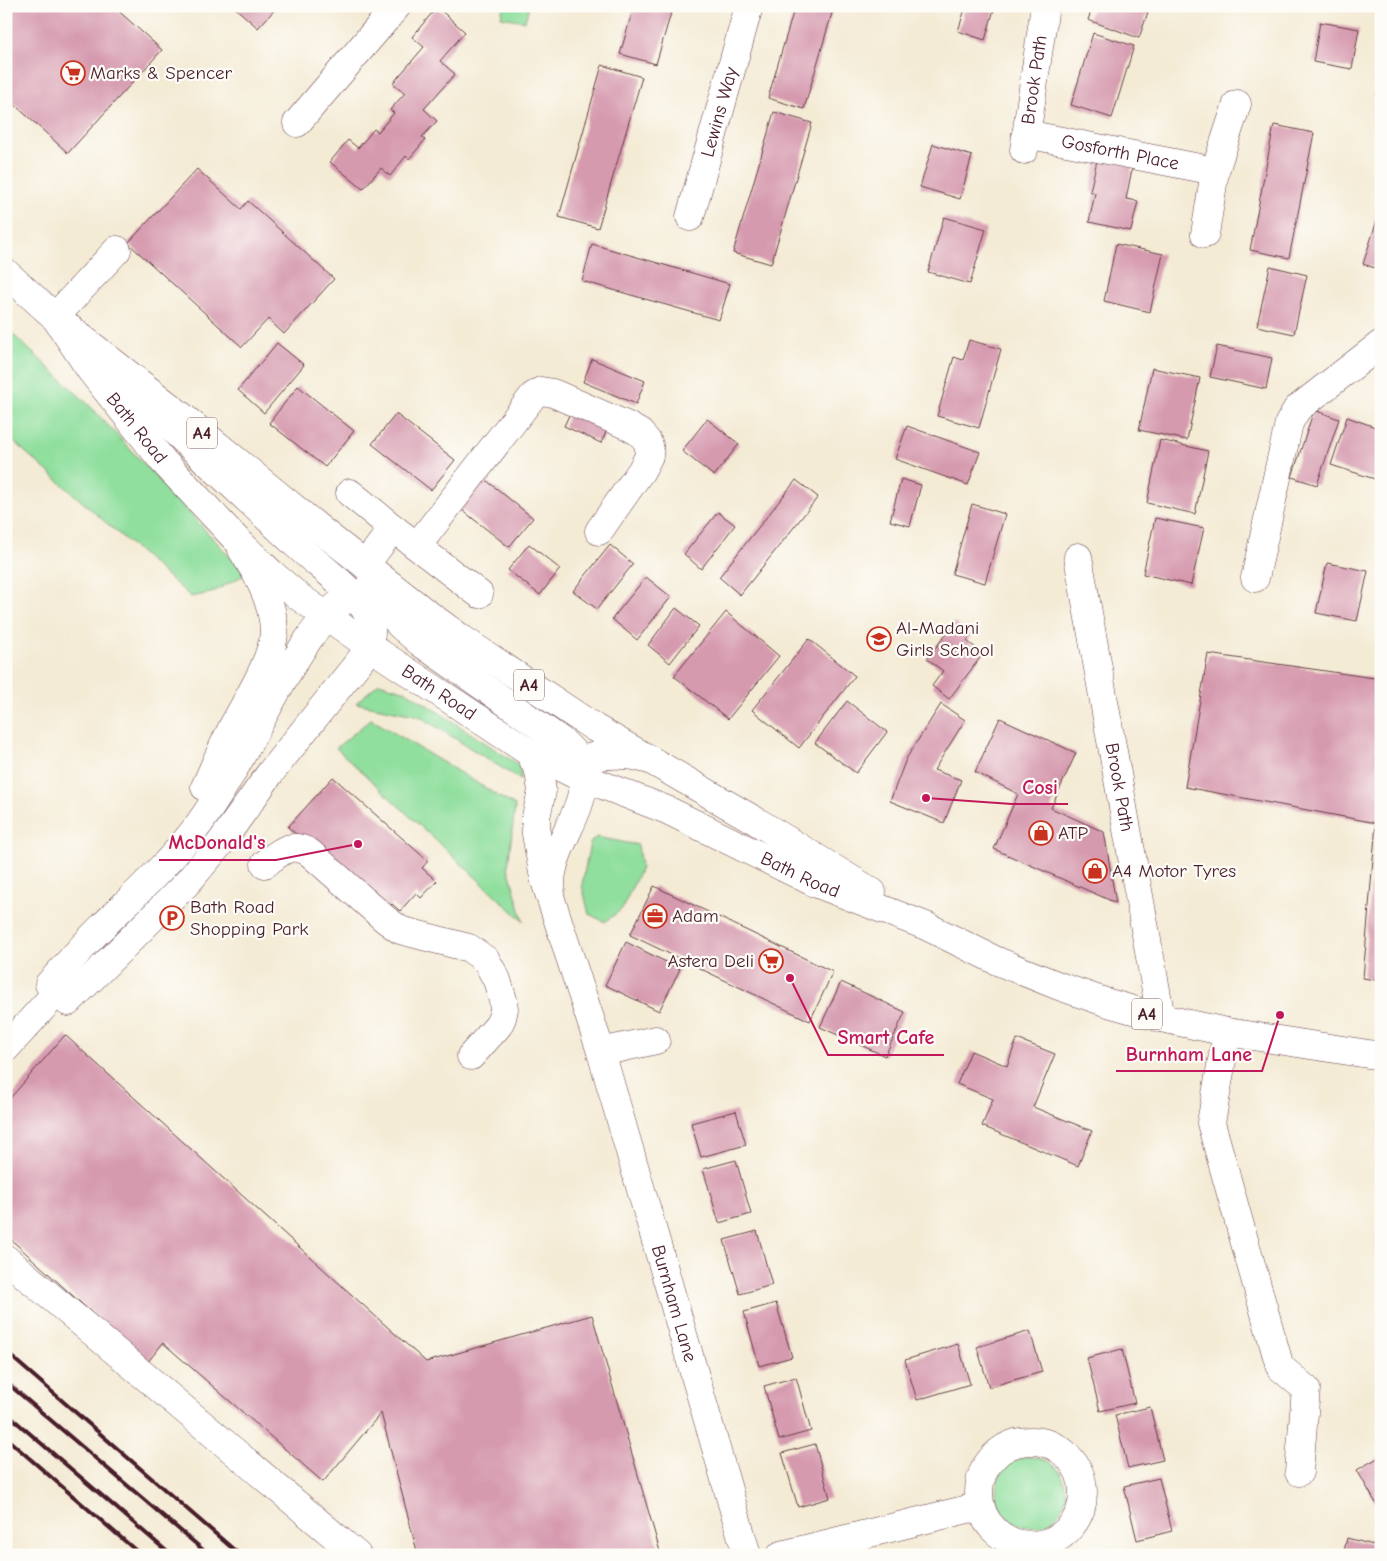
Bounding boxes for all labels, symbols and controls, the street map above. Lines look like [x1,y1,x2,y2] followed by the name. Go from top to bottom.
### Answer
[1017,34,1052,126] street label: Brook Path
[60,60,86,86] supermarket icon: Marks & Spencer
[90,62,233,84] place label: Marks & Spencer
[696,64,743,160] street label: Lewins Way
[1059,130,1181,175] street label: Gosforth Place
[102,388,172,468] street label: Bath Road
[187,418,217,448] road number: A4
[896,617,994,661] place label: Al-Madani Girls School
[866,626,892,652] school or university icon: Al-Madani Girls School
[398,660,480,725] street label: Bath Road
[514,670,544,700] road number: A4
[1101,741,1138,834] street label: Brook Path
[1012,769,1068,804] callout: Cosi
[1022,776,1058,799] text: Cosi
[1028,820,1054,846] shop icon: ATP
[1058,822,1089,844] place label: ATP
[159,825,276,860] callout: McDonald's
[168,831,266,854] text: McDonald's
[757,847,843,902] street label: Bath Road
[1082,858,1108,884] shop icon: A4 Motor Tyres
[1112,860,1236,882] place label: A4 Motor Tyres
[190,896,309,940] place label: Bath Road Shopping Park
[642,903,668,929] office icon: Adam
[159,905,185,931] parking icon: Bath Road Shopping Park
[672,905,719,927] place label: Adam
[758,948,784,974] supermarket icon: Astera Deli
[667,950,754,972] place label: Astera Deli
[1132,999,1162,1030] road number: A4
[828,1020,944,1055] callout: Smart Cafe
[838,1026,935,1049] text: Smart Cafe
[1116,1036,1262,1071] callout: Burnham Lane
[1126,1043,1252,1066] text: Burnham Lane
[647,1242,701,1364] street label: Burnham Lane

